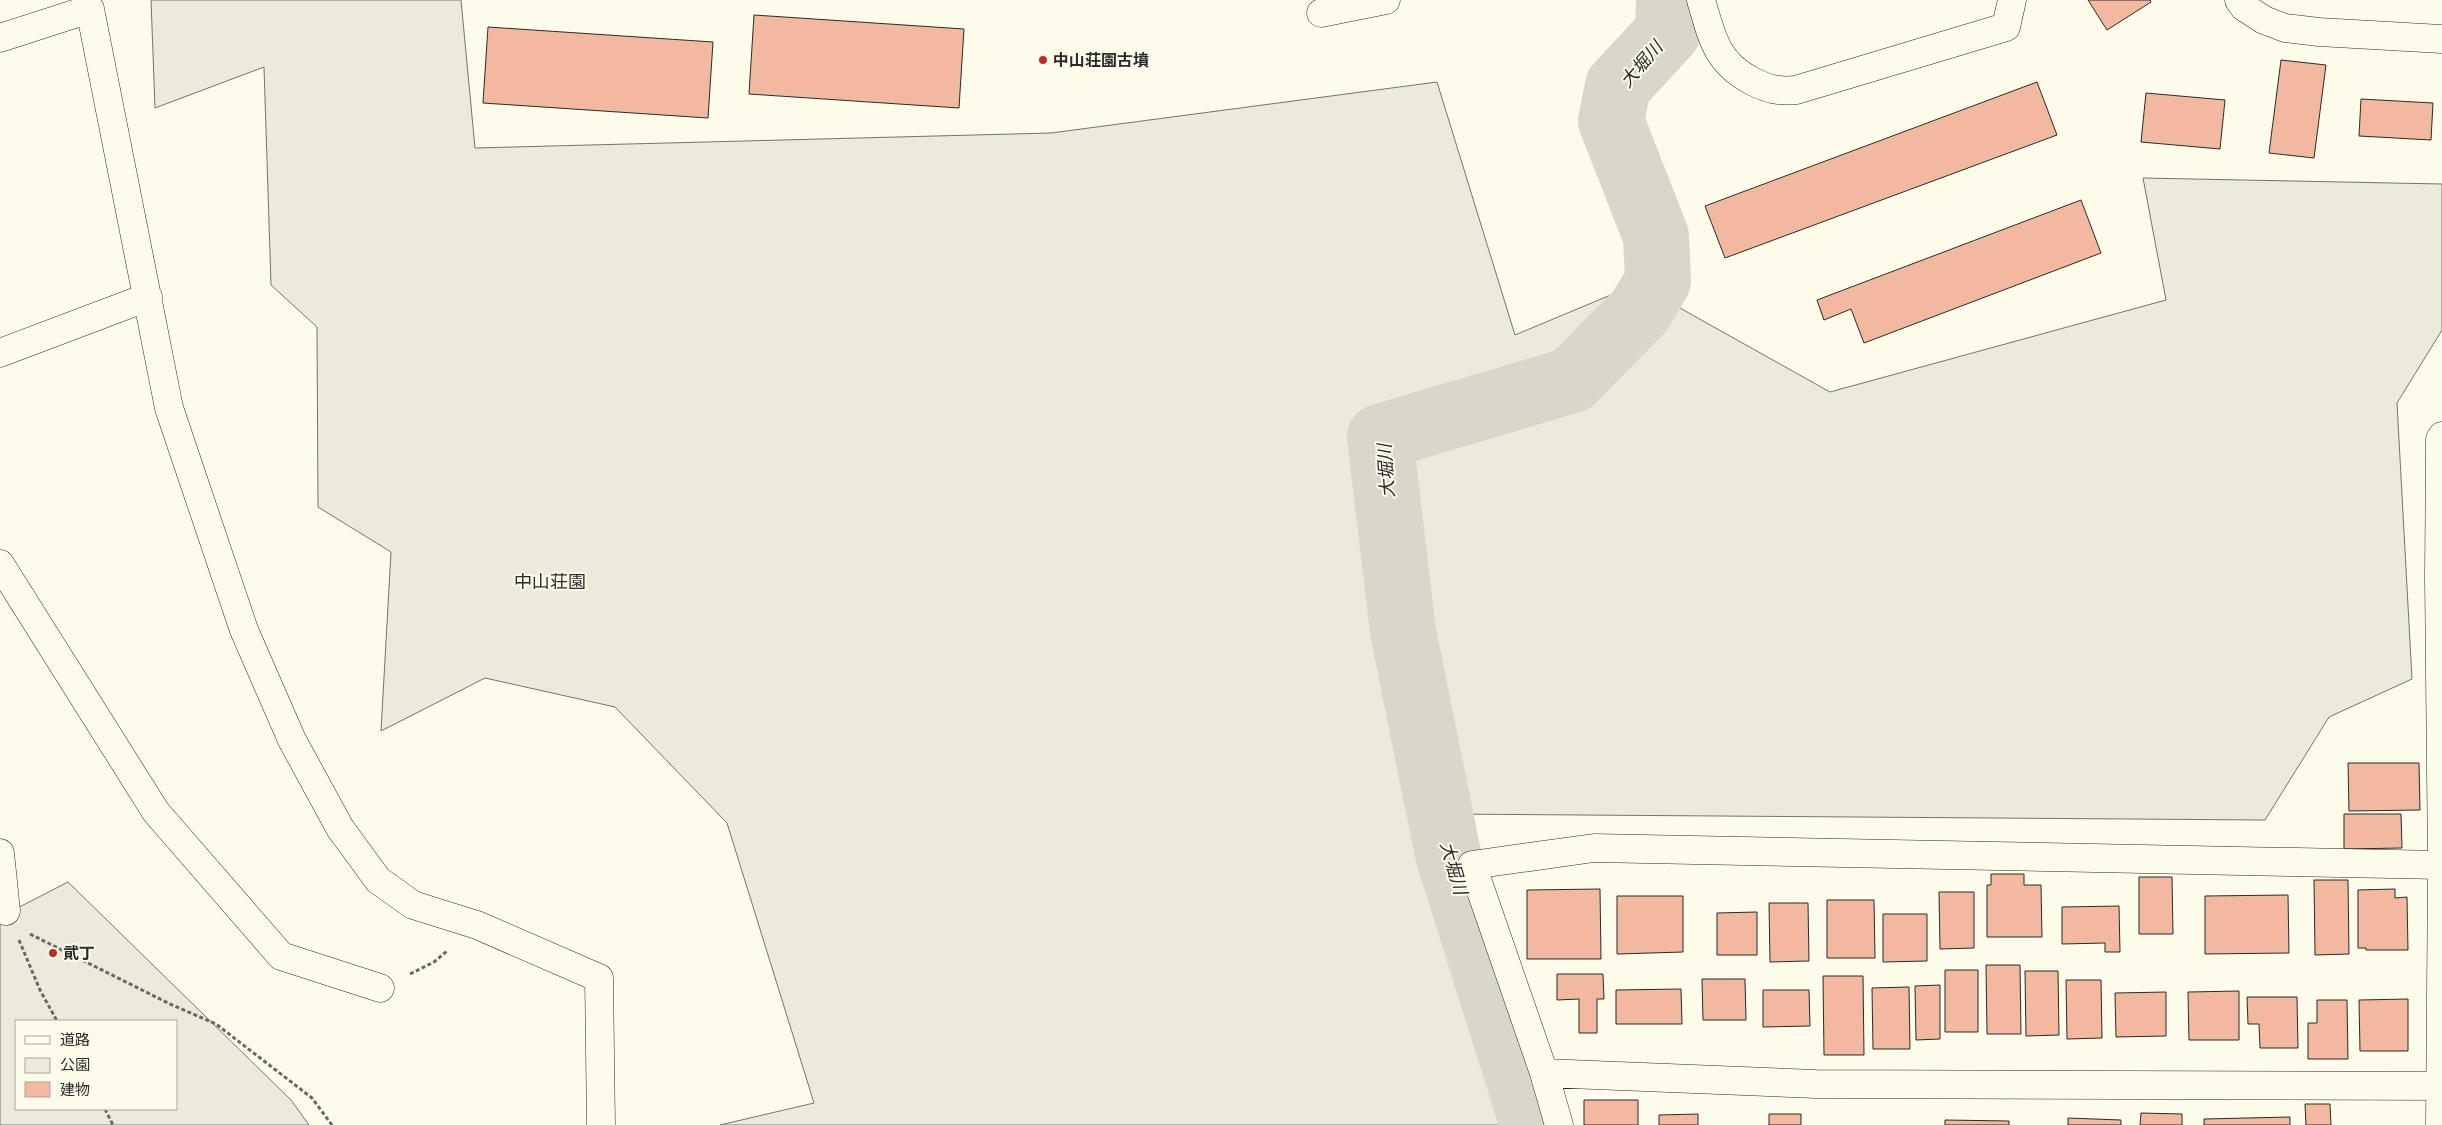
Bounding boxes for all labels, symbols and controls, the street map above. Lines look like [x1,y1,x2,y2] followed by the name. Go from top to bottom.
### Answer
[1615,35,1668,91] water label: 大堀川
[1053,51,1149,70] place label: 中山荘園古墳
[1037,54,1049,66] marker: 中山荘園古墳
[1374,441,1398,499] water label: 大堀川
[514,571,586,592] district label: 中山荘園
[1436,839,1472,899] water label: 大堀川
[63,944,95,963] place label: 貮丁
[47,947,59,959] marker: 貮丁
[15,1020,178,1110] legend
[60,1031,90,1049] text: 道路
[60,1056,90,1074] text: 公園
[60,1081,90,1099] text: 建物

